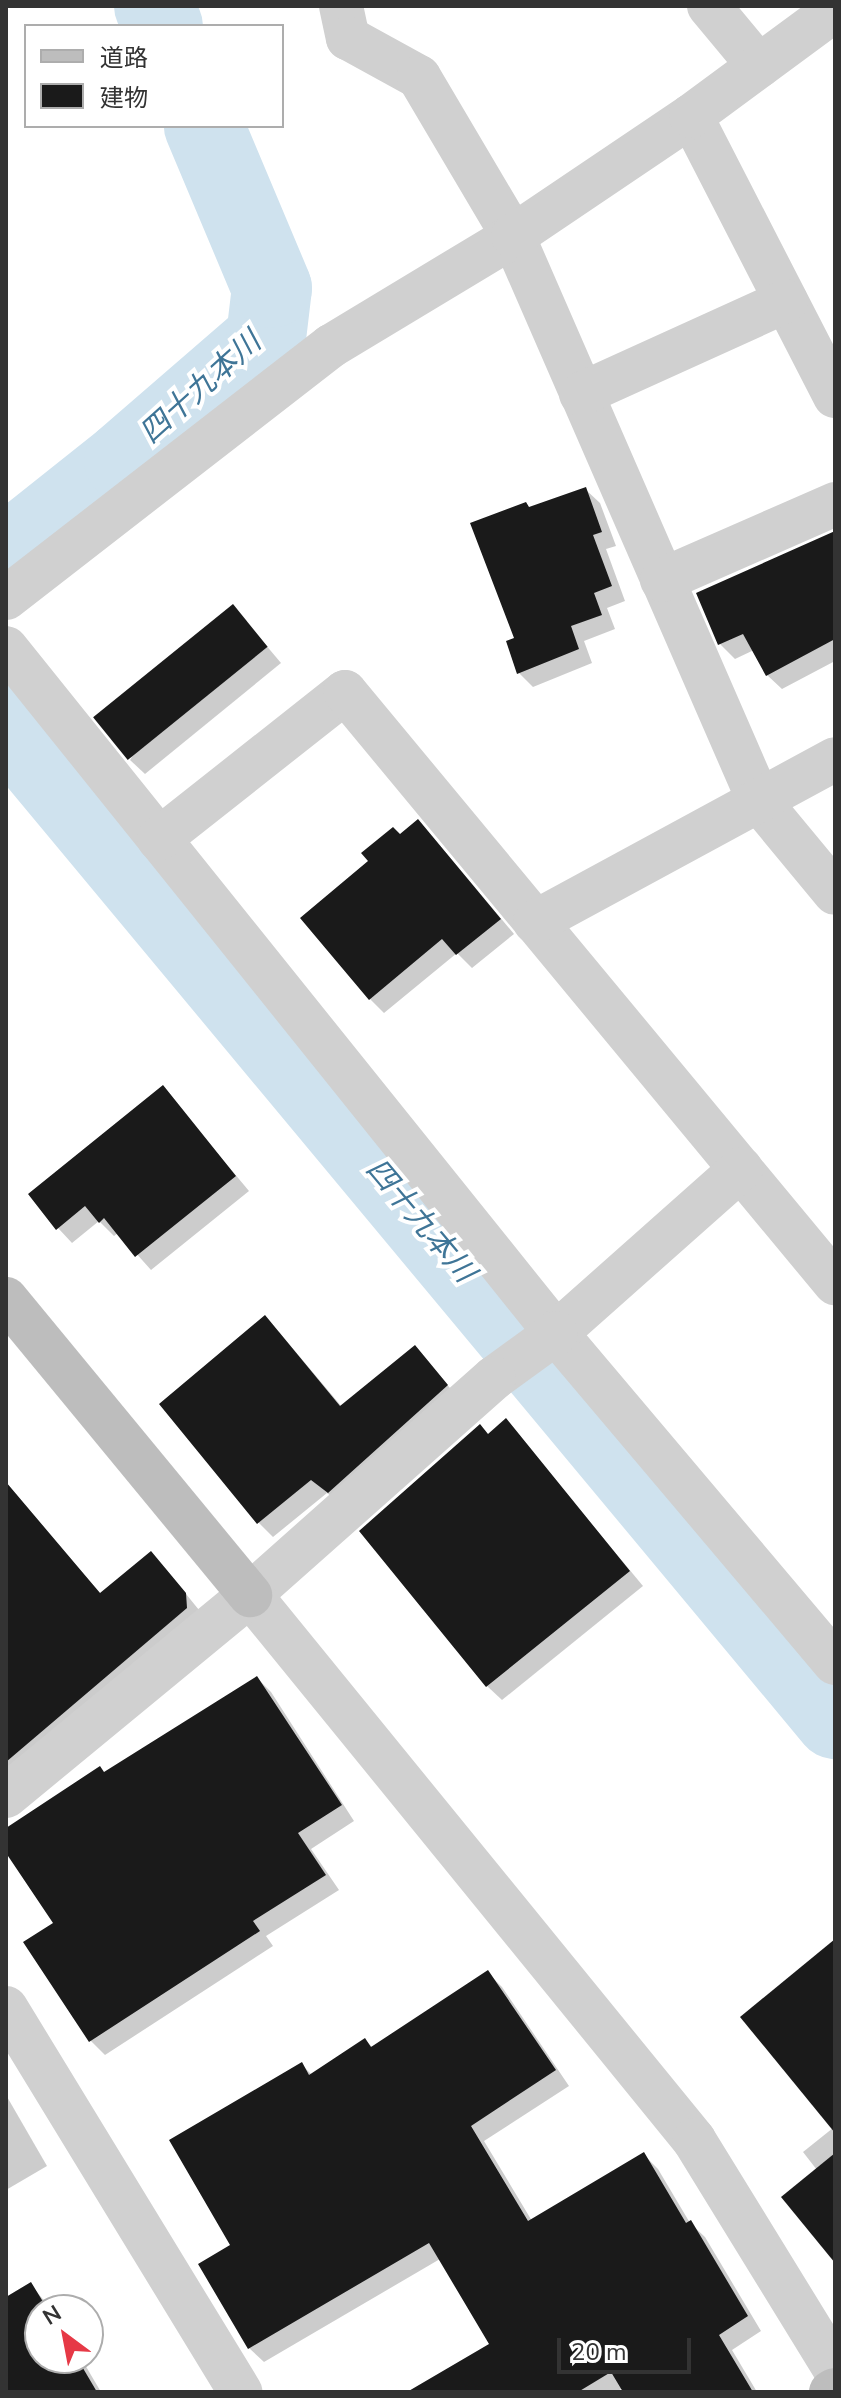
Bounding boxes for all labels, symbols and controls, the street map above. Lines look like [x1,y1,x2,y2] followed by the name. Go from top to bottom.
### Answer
[24,24,284,128] legend
[100,42,148,74] text: 道路
[100,82,148,114] text: 建物
[133,324,269,452] water label: 四十九本川
[358,1152,482,1290] water label: 四十九本川
[24,2294,104,2374] north arrow
[37,2298,67,2332] text: N
[561,2322,695,2372] scale bar
[571,2336,627,2368] text: 20 m

